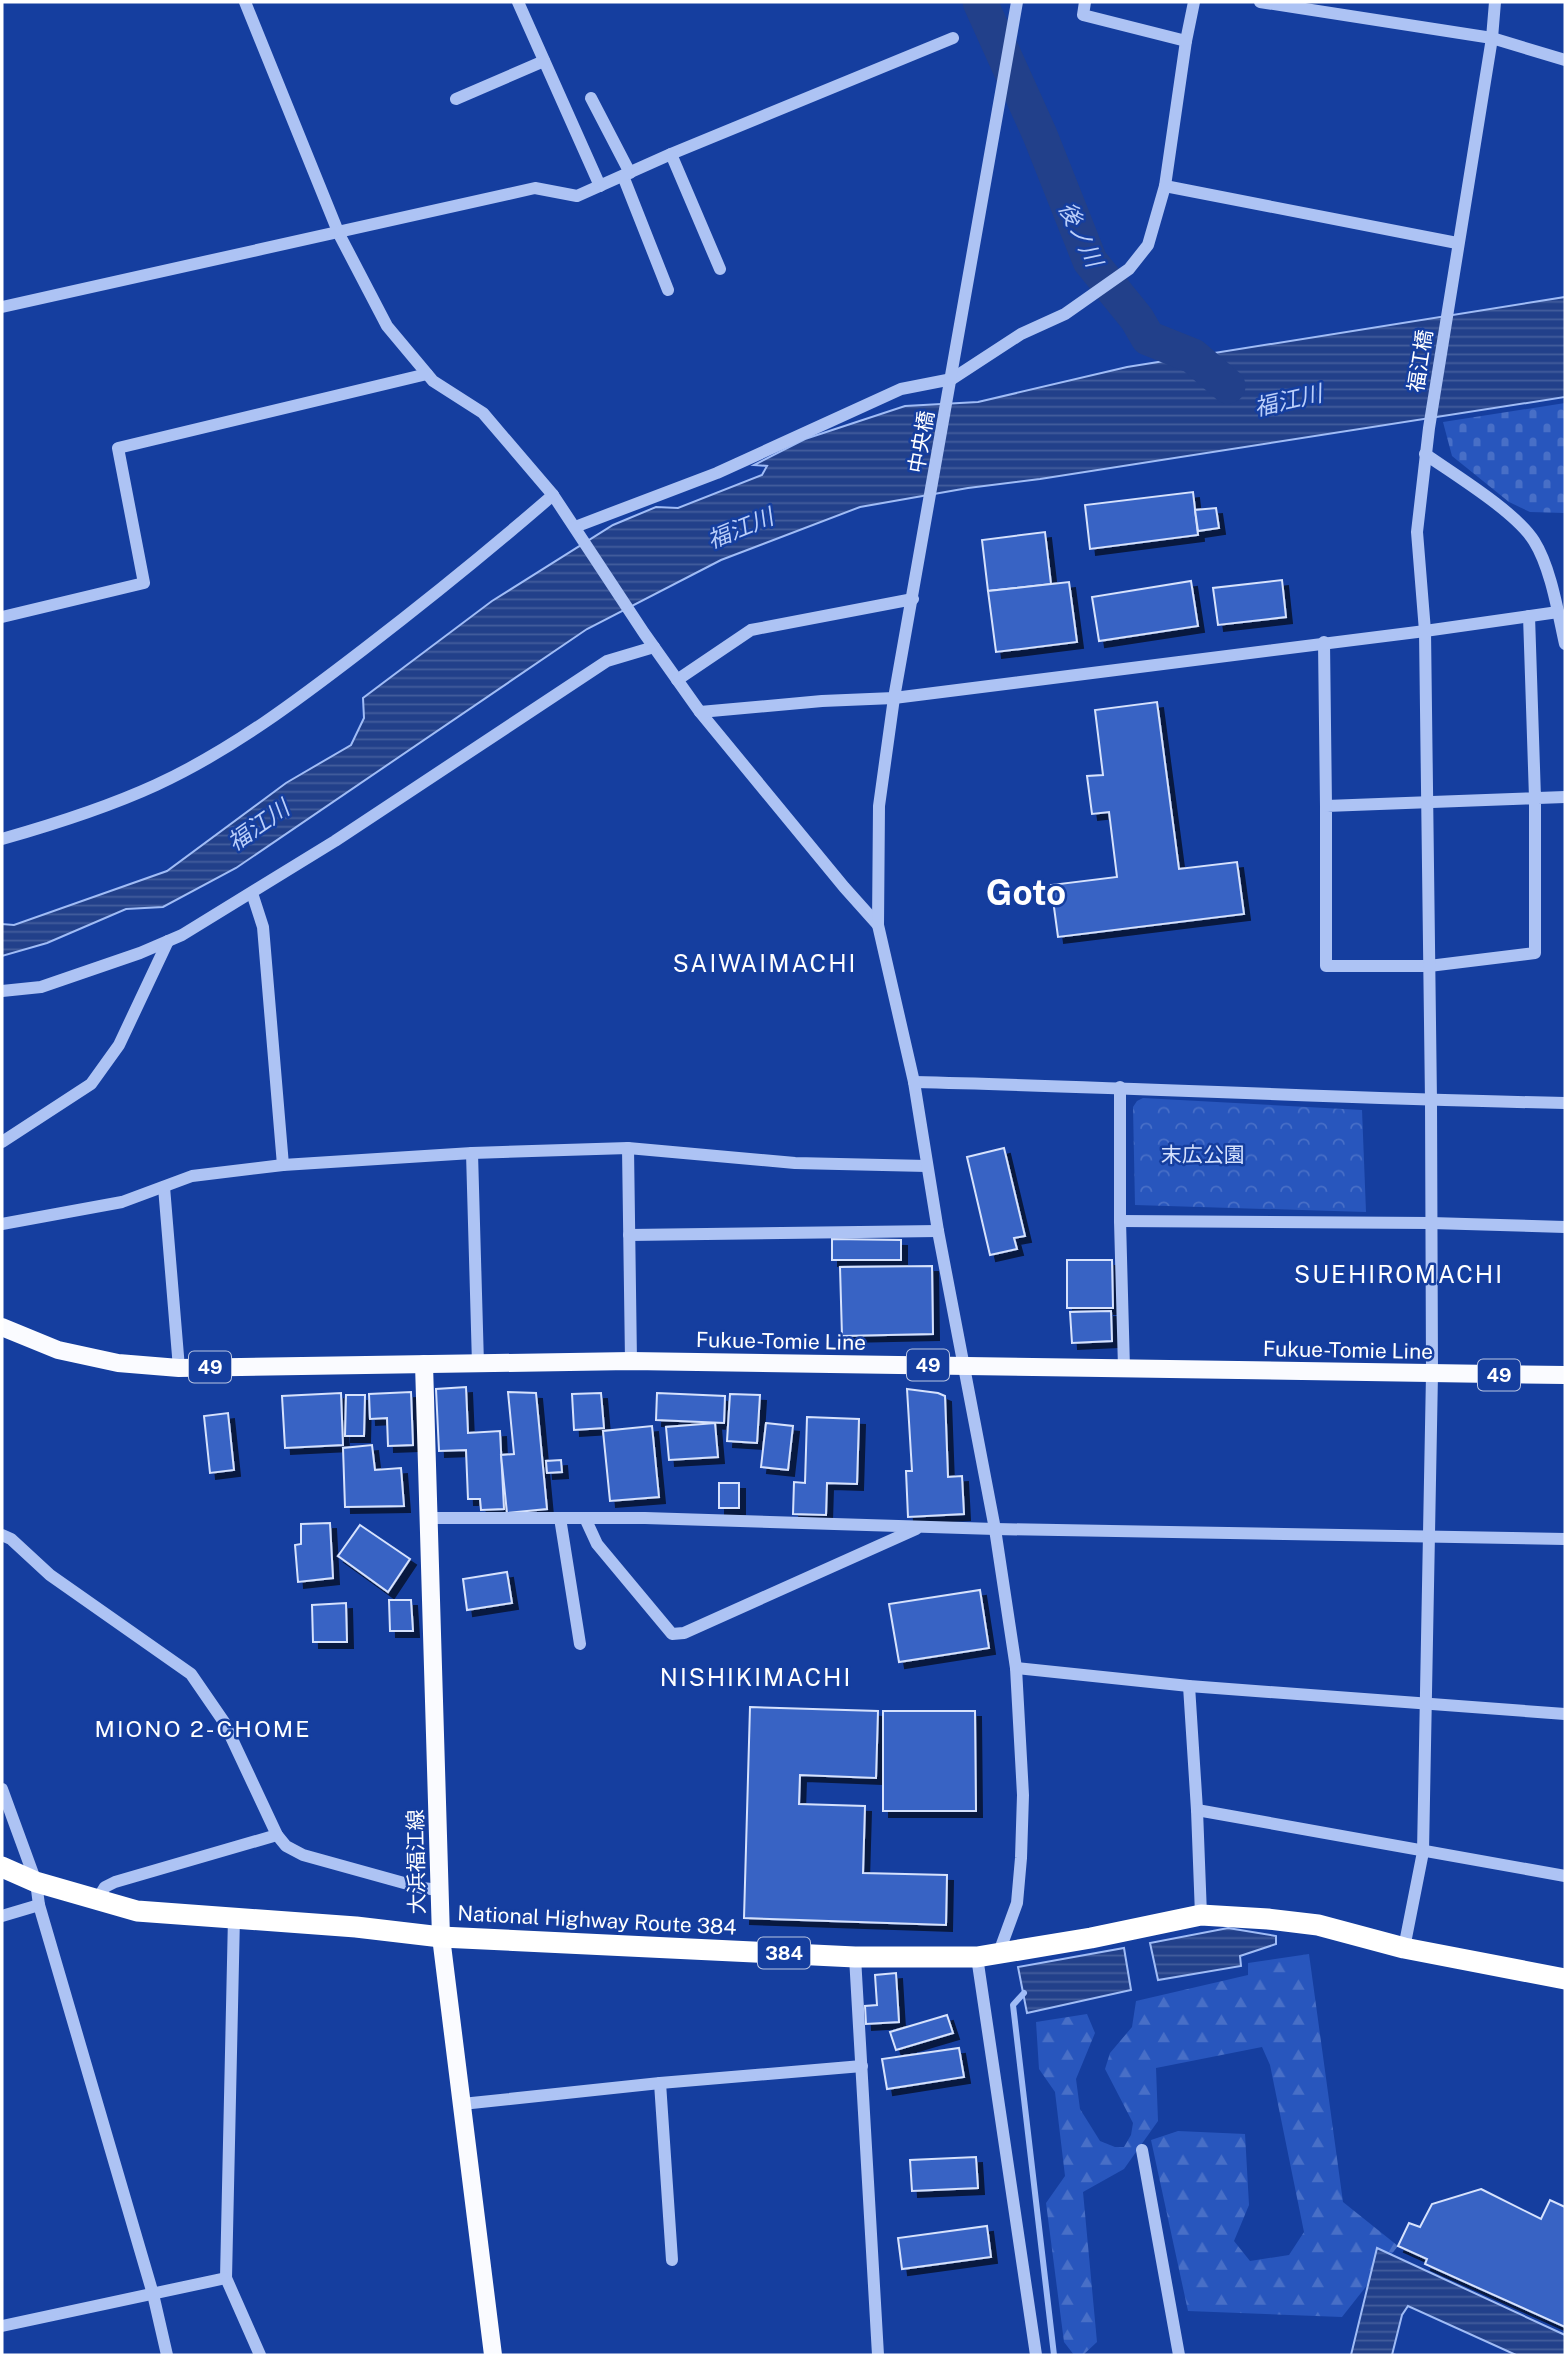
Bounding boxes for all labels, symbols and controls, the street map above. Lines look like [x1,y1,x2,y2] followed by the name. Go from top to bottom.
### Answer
[1054,197,1110,274] water label: 後ノ川
[1403,328,1437,394] street label: 福江橋
[1251,378,1328,421] water label: 福江川
[903,409,939,475] street label: 中央橋
[703,501,780,553] water label: 福江川
[222,792,296,856] water label: 福江川
[986,872,1066,913] district label: Goto
[673,949,857,977] district label: SAIWAIMACHI
[1161,1142,1245,1167] park label: 末広公園
[1294,1260,1504,1288] district label: SUEHIROMACHI
[696,1327,866,1355] street label: Fukue-Tomie Line
[1263,1336,1433,1364] street label: Fukue-Tomie Line
[907,1350,949,1380] road number: 49
[189,1352,231,1382] road number: 49
[1478,1359,1520,1390] road number: 49
[660,1663,852,1691] district label: NISHIKIMACHI
[95,1715,311,1742] district label: MIONO 2-CHOME
[403,1809,429,1915] street label: 大浜福江線
[457,1900,737,1940] street label: National Highway Route 384
[758,1938,810,1968] road number: 384

